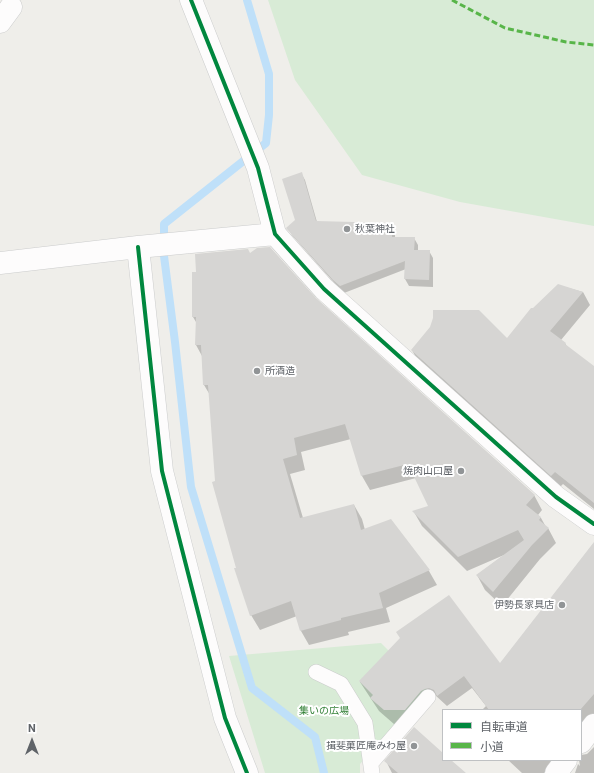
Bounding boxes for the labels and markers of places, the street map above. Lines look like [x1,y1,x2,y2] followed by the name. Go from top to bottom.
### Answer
[355,223,395,235] place label: 秋葉神社
[342,224,352,234] marker: 秋葉神社
[265,365,295,377] place label: 所酒造
[252,366,262,376] marker: 所酒造
[403,465,453,477] place label: 焼肉山口屋
[456,466,466,476] marker: 焼肉山口屋
[494,599,554,611] place label: 伊勢長家具店
[557,600,567,610] marker: 伊勢長家具店
[326,740,406,752] place label: 揖斐菓匠庵みわ屋
[409,741,419,751] marker: 揖斐菓匠庵みわ屋

